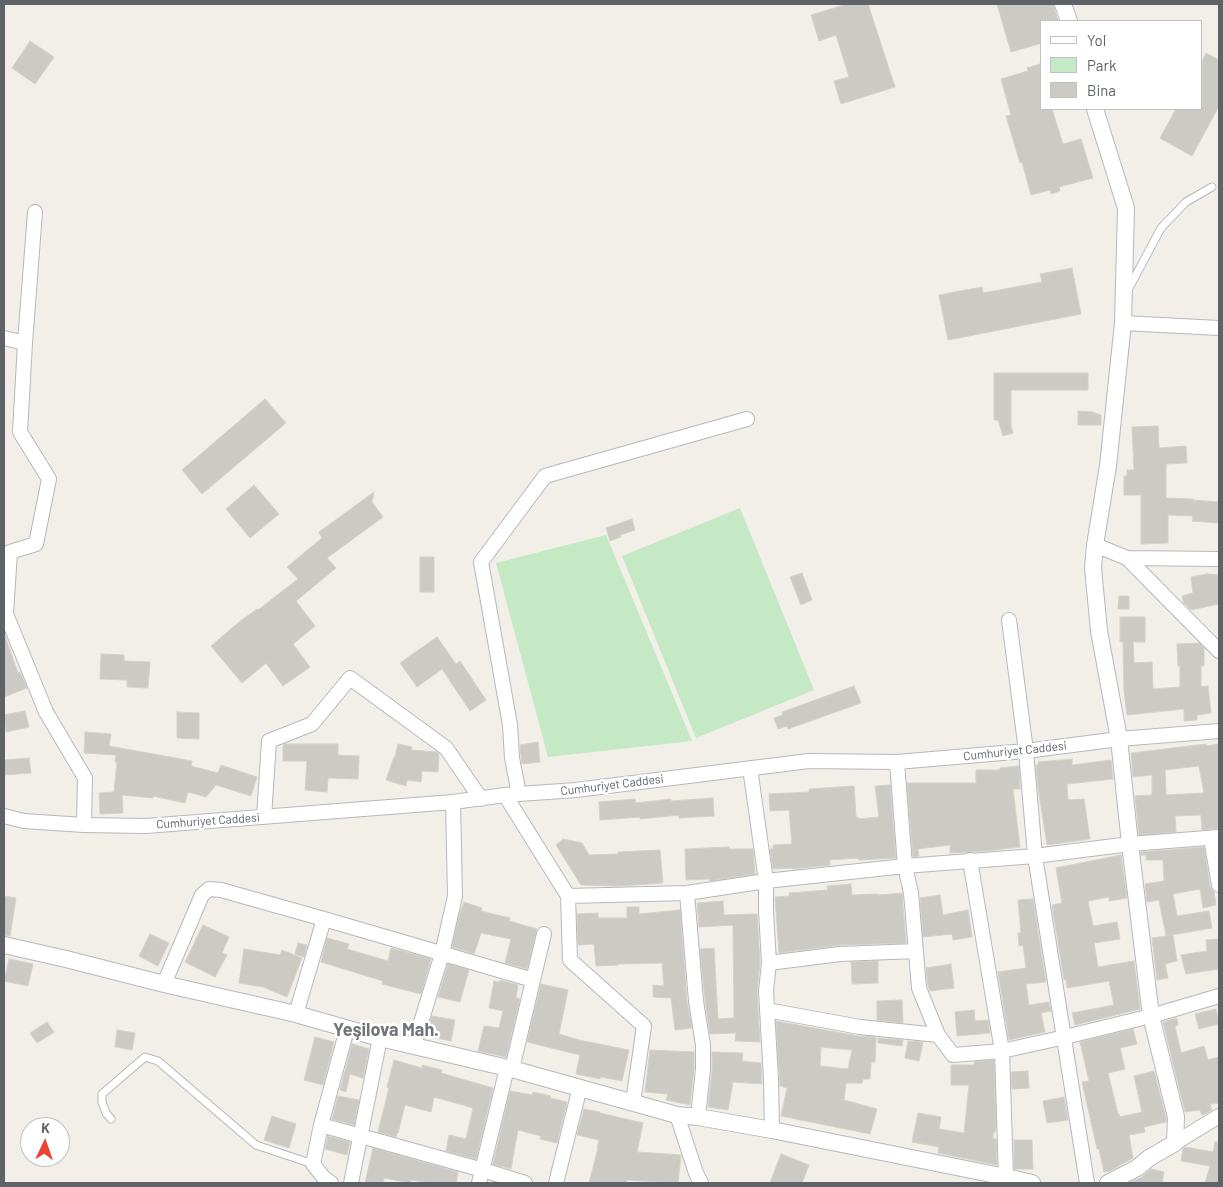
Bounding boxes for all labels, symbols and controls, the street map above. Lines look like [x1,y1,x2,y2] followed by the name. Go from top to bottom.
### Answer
[1040,20,1203,110] legend
[1087,31,1106,49] text: Yol
[1087,56,1116,74] text: Park
[1087,81,1116,99] text: Bina
[963,738,1067,764] street label: Cumhuriyet Caddesi
[560,772,664,798] street label: Cumhuriyet Caddesi
[156,810,260,832] street label: Cumhuriyet Caddesi
[333,1019,439,1041] district label: Yeşilova Mah.
[20,1117,70,1167] north arrow
[41,1119,51,1136] text: K

